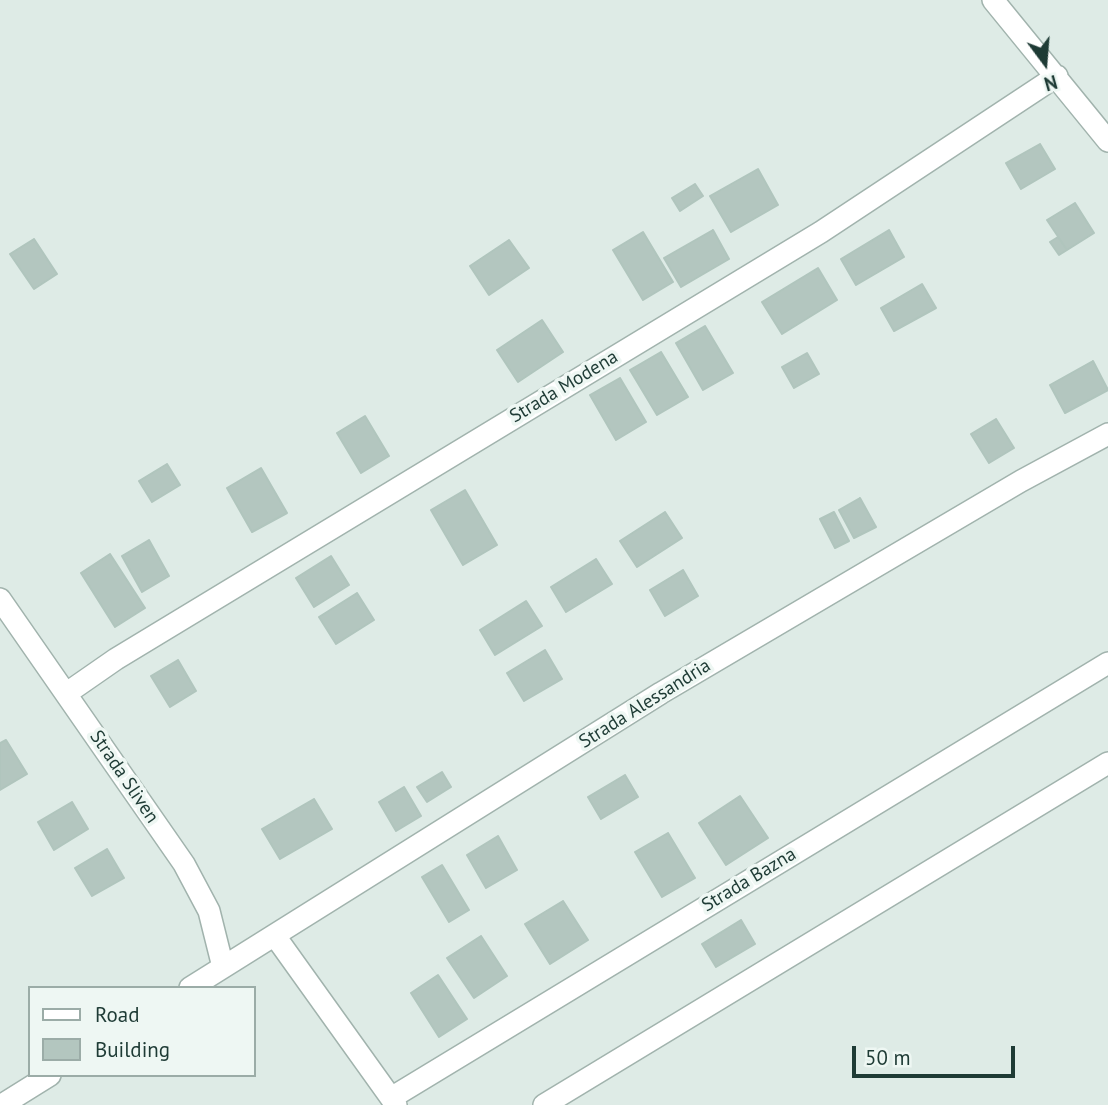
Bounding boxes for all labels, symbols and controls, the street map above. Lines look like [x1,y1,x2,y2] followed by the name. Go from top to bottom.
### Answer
[1010,28,1080,98] north arrow
[1041,70,1060,96] text: N
[506,346,622,428] street label: Strada Modena
[575,654,715,754] street label: Strada Alessandria
[85,726,163,828] street label: Strada Sliven
[698,843,800,917] street label: Strada Bazna
[28,986,256,1077] legend
[95,1001,139,1028] text: Road
[856,1032,1019,1076] scale bar
[95,1036,170,1063] text: Building
[865,1044,911,1071] text: 50 m

